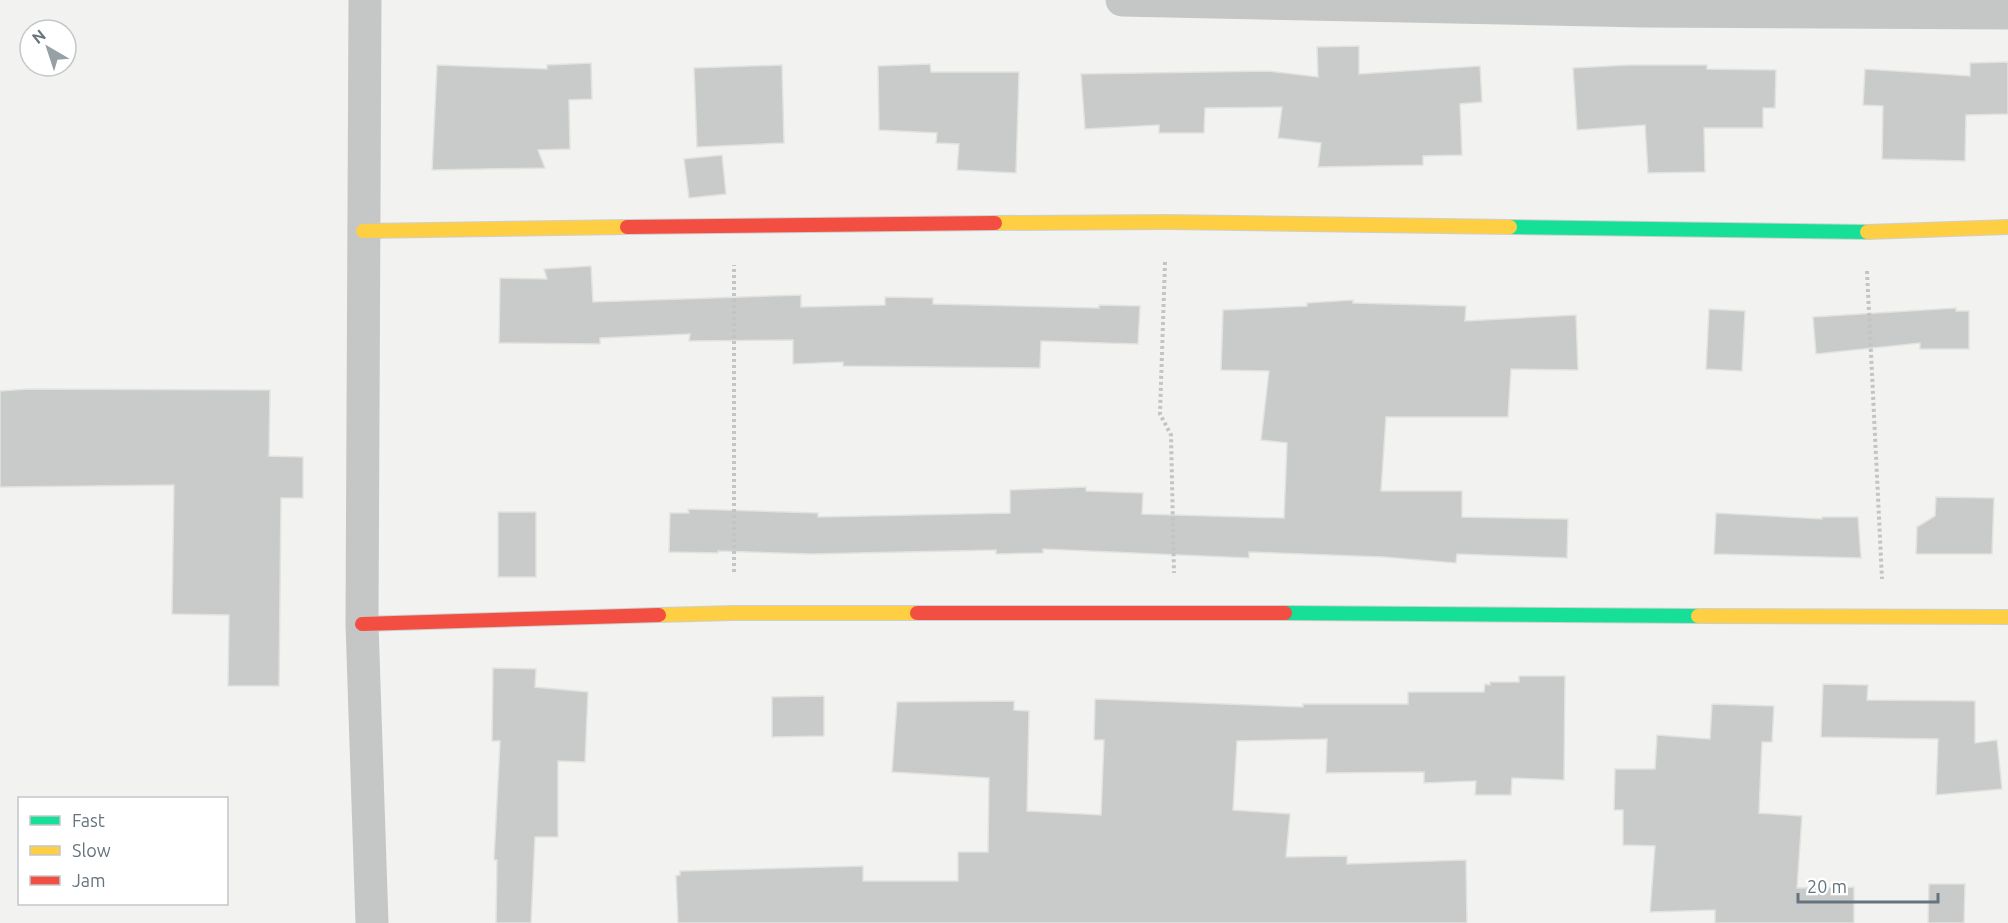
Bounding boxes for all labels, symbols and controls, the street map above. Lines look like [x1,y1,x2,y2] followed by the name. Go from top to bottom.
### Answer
[18,18,78,78] north arrow
[28,26,49,47] text: N
[18,797,228,905] legend
[72,810,105,830] text: Fast
[72,840,111,860] text: Slow
[1798,866,1938,904] scale bar
[72,870,106,890] text: Jam
[1807,876,1847,896] text: 20 m

